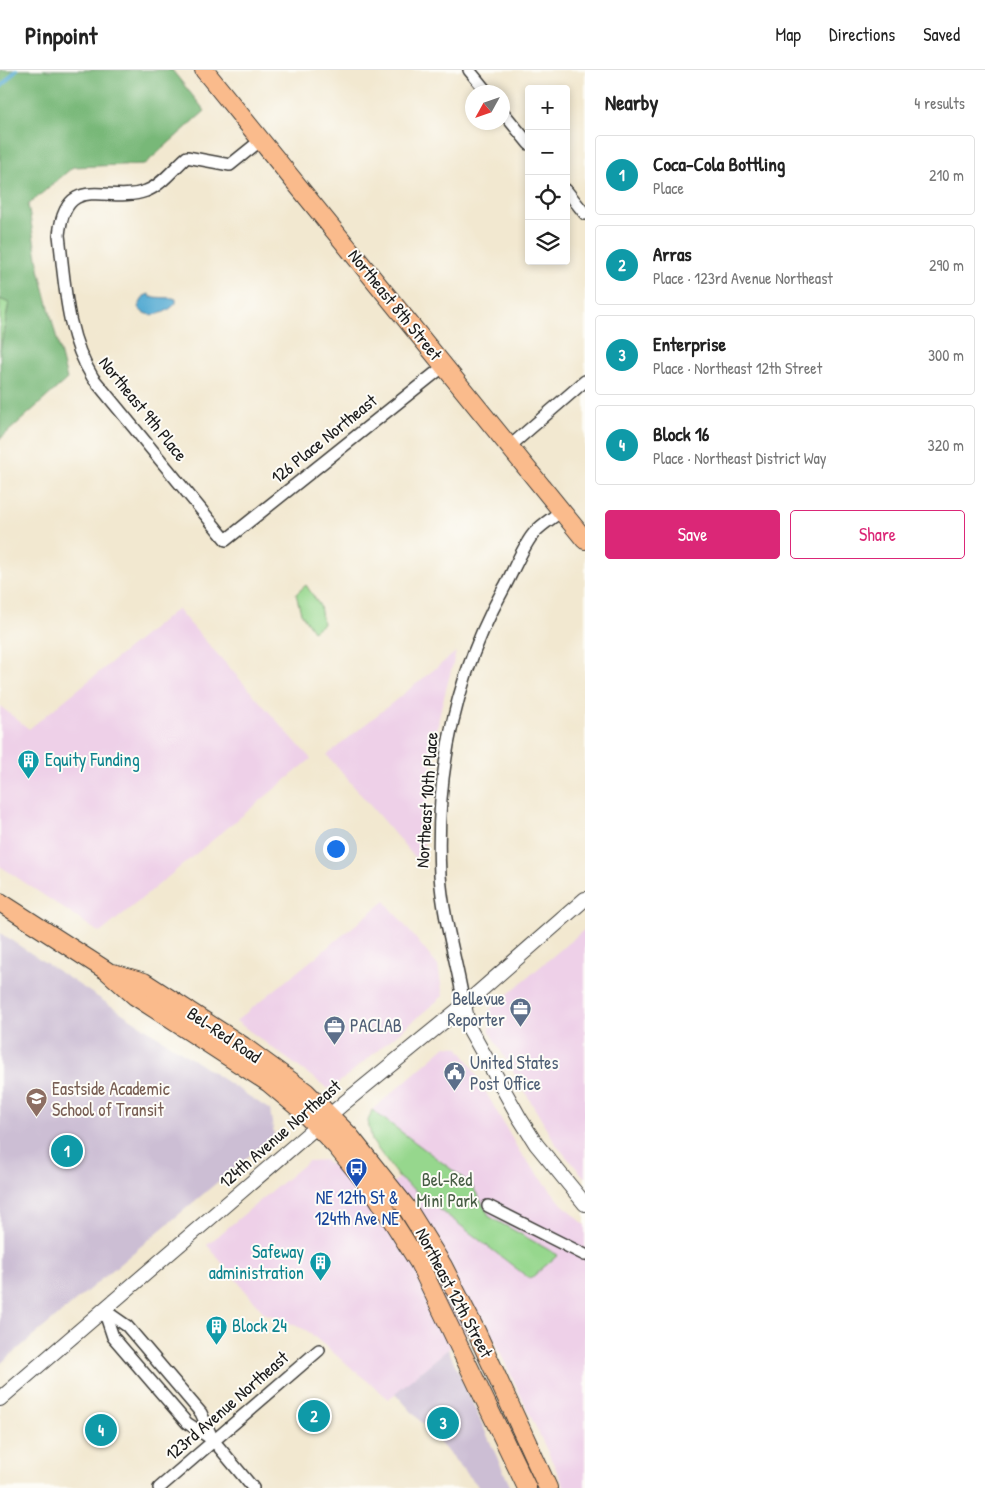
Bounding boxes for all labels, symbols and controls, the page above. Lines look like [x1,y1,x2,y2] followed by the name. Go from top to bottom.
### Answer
[25,19,97,51] text: Pinpoint
[776,22,801,47] text: Map
[829,22,895,47] text: Directions
[923,22,960,47] text: Saved
[465,85,510,130] north arrow
[525,85,570,265] map controls
[525,85,570,130] button: +
[605,88,658,117] text: Nearby
[914,92,965,114] text: 4 results
[525,130,570,175] button: −
[653,151,785,177] text: Coca-Cola Bottling
[619,164,625,186] text: 1
[929,164,964,186] text: 210 m
[525,175,570,220] button: locate
[653,177,684,199] text: Place
[525,220,570,265] button: layers
[653,241,692,267] text: Arras
[343,244,449,366] street label: Northeast 8th Street
[618,254,626,276] text: 2
[929,254,964,276] text: 290 m
[653,267,833,289] text: Place · 123rd Avenue Northeast
[653,331,726,357] text: Enterprise
[618,344,626,366] text: 3
[928,344,964,366] text: 300 m
[93,351,193,466] street label: Northeast 9th Place
[653,357,822,379] text: Place · Northeast 12th Street
[265,388,383,489] street label: 126 Place Northeast
[653,421,709,447] text: Block 16
[619,434,625,456] text: 4
[928,434,964,456] text: 320 m
[653,447,827,469] text: Place · Northeast District Way
[605,510,780,559] button: Save
[790,510,965,559] button: Share
[409,731,444,869] street label: Northeast 10th Place
[45,747,140,772] place label: Equity Funding
[17,748,41,779] building icon: Equity Funding
[323,836,349,862] your location
[447,986,505,1032] place label: Bellevue Reporter
[509,997,533,1028] office icon: Bellevue Reporter
[182,1001,266,1069] street label: Bel-Red Road
[350,1013,402,1038] place label: PACLAB
[322,1014,346,1045] office icon: PACLAB
[470,1050,558,1096] place label: United States Post Office
[442,1061,466,1092] public building icon: United States Post Office
[213,1073,347,1194] street label: 124th Avenue Northeast
[52,1076,170,1122] place label: Eastside Academic School of Transit
[24,1087,48,1118] school or university icon: Eastside Academic School of Transit
[51,1132,83,1170] pin: 1
[345,1156,369,1187] bus stop icon: NE 12th St & 124th Ave NE
[416,1167,478,1213] park label: Bel-Red Mini Park
[315,1185,399,1231] place label: NE 12th St & 124th Ave NE
[410,1223,500,1363] street label: Northeast 12th Street
[209,1239,304,1285] place label: Safeway administration
[308,1250,332,1281] building icon: Safeway administration
[232,1313,287,1338] place label: Block 24
[204,1314,228,1345] building icon: Block 24
[160,1345,294,1466] street label: 123rd Avenue Northeast
[298,1397,330,1435] pin: 2
[427,1404,459,1442] pin: 3
[85,1411,117,1449] pin: 4

